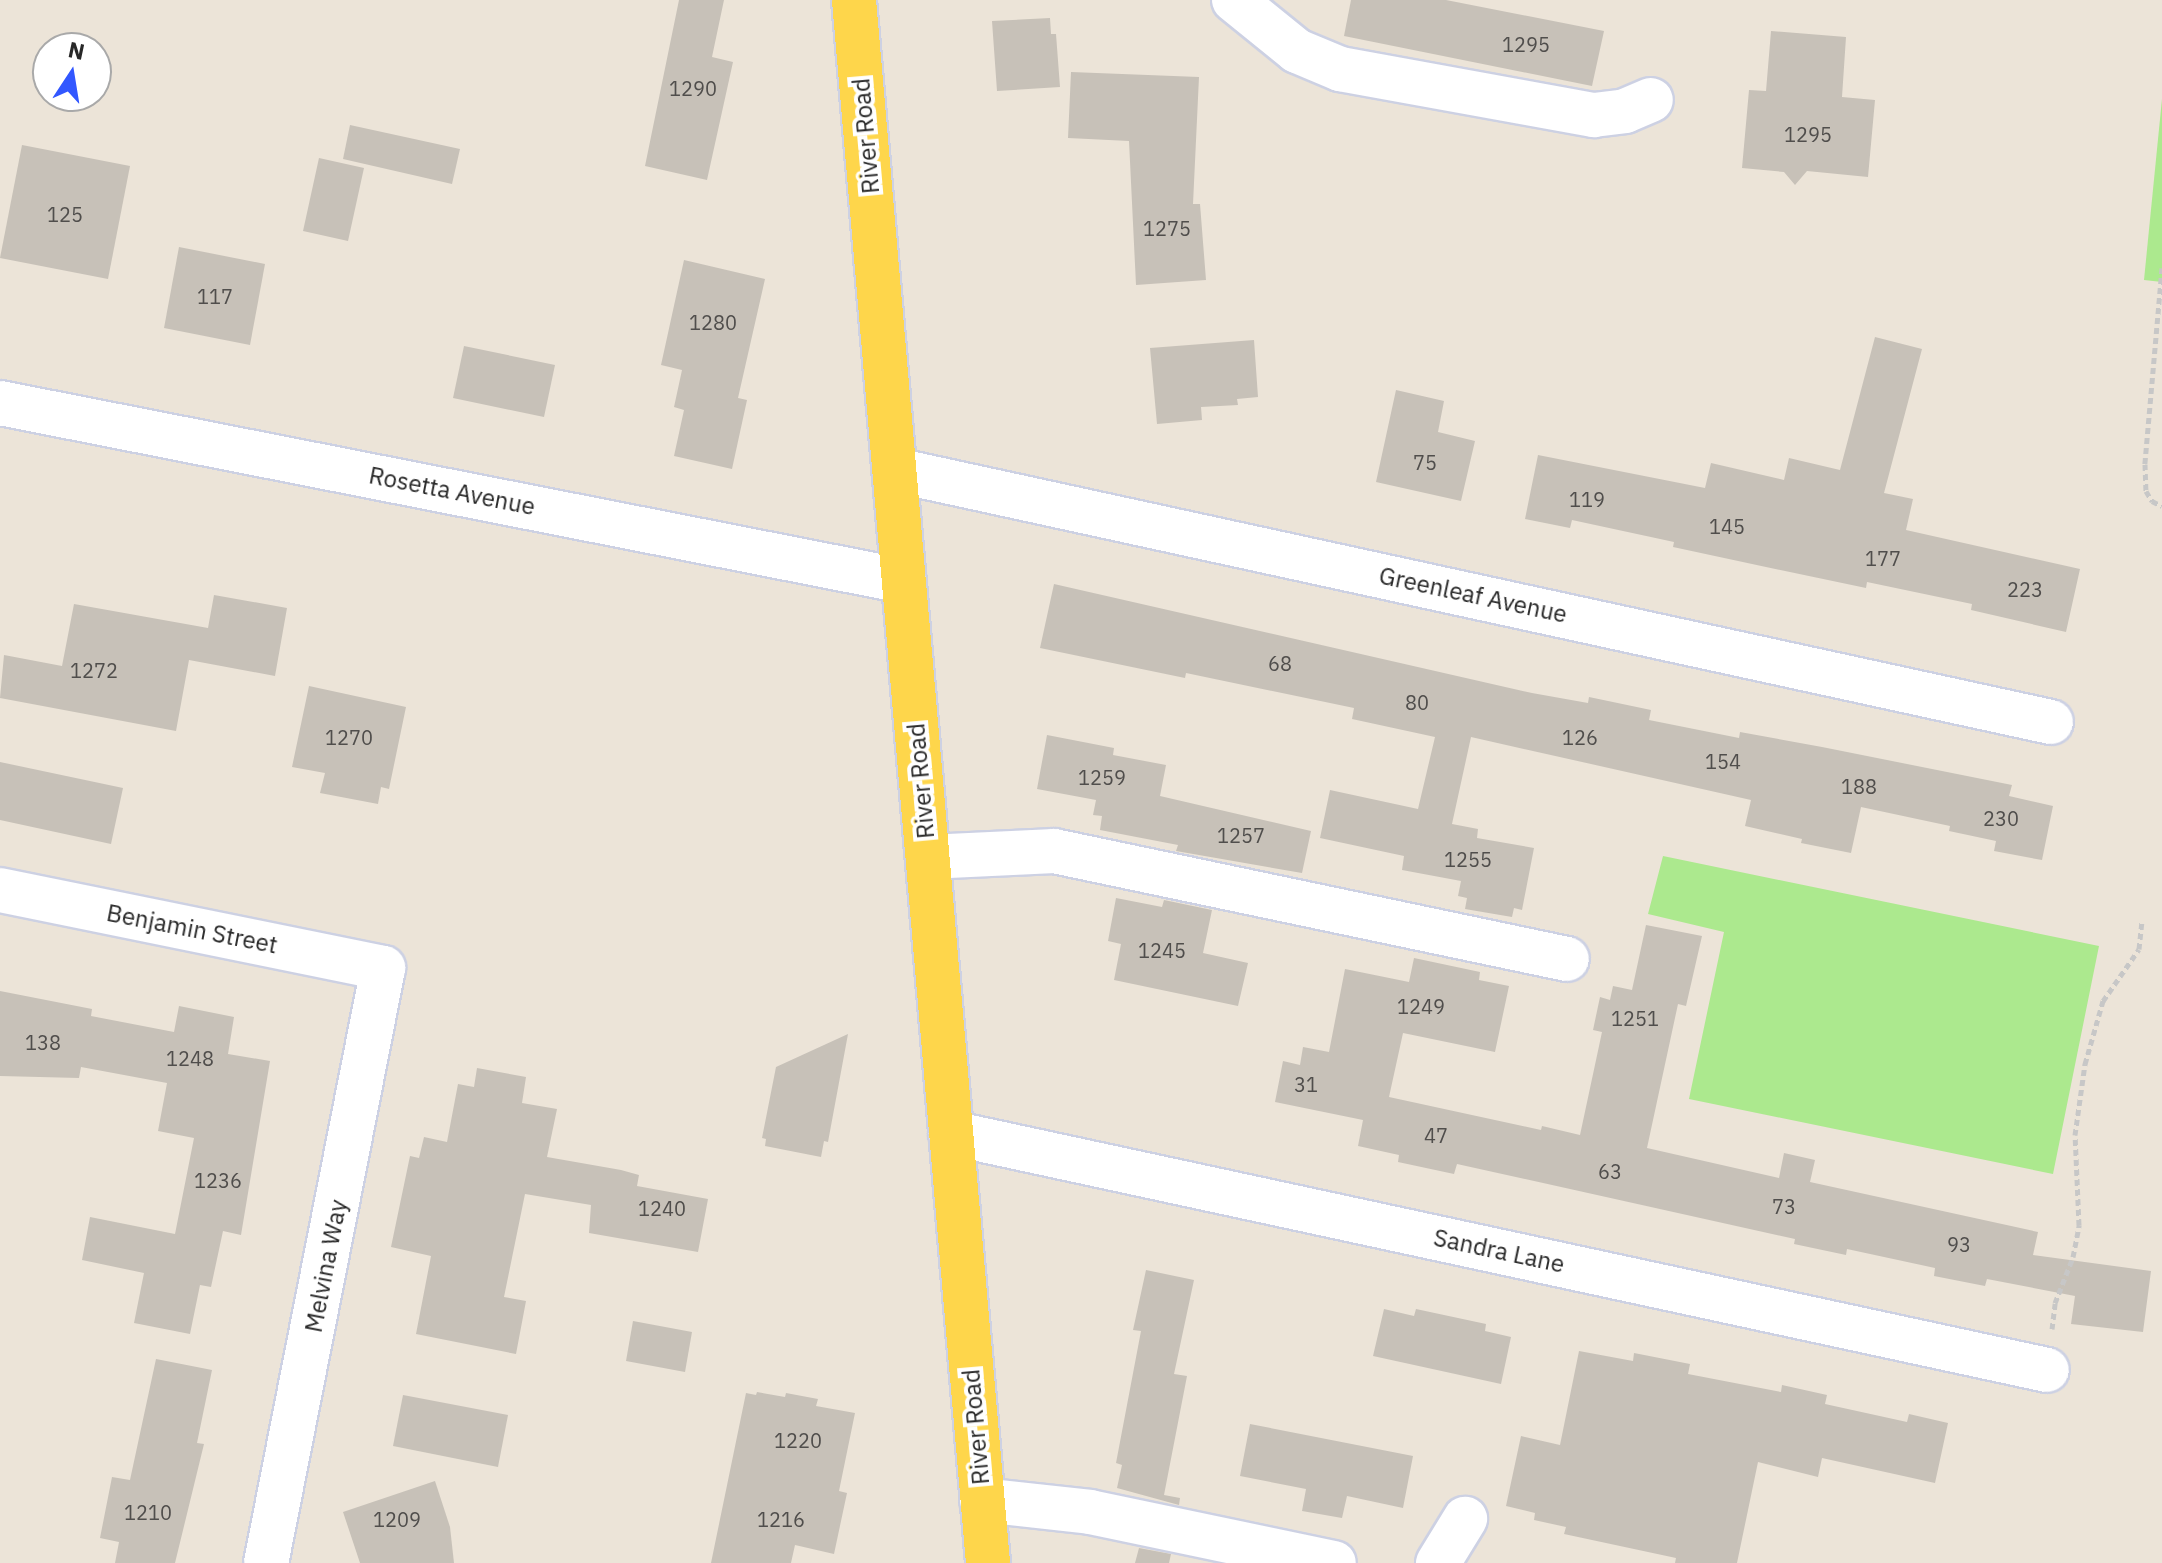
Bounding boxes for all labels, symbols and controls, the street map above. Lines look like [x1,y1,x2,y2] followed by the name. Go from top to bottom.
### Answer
[32,32,112,112] north arrow
[1502,32,1550,56] house number: 1295
[66,34,87,66] text: N
[669,76,717,100] house number: 1290
[847,77,885,195] street label: River Road
[1784,122,1832,146] house number: 1295
[47,202,83,226] house number: 125
[1143,216,1191,240] house number: 1275
[197,284,233,308] house number: 117
[689,310,737,334] house number: 1280
[1413,450,1437,474] house number: 75
[367,461,537,521] street label: Rosetta Avenue
[1569,487,1605,511] house number: 119
[1709,514,1745,538] house number: 145
[1865,546,1901,570] house number: 177
[1376,561,1570,629] street label: Greenleaf Avenue
[2007,577,2043,601] house number: 223
[1268,651,1292,675] house number: 68
[70,658,118,682] house number: 1272
[1405,690,1429,714] house number: 80
[902,722,940,840] street label: River Road
[325,725,373,749] house number: 1270
[1562,725,1598,749] house number: 126
[1705,749,1741,773] house number: 154
[1078,765,1126,789] house number: 1259
[1841,774,1877,798] house number: 188
[1983,806,2019,830] house number: 230
[1217,823,1265,847] house number: 1257
[1444,847,1492,871] house number: 1255
[104,898,280,960] street label: Benjamin Street
[1138,938,1186,962] house number: 1245
[1397,994,1445,1018] house number: 1249
[1611,1006,1659,1030] house number: 1251
[25,1030,61,1054] house number: 138
[166,1046,214,1070] house number: 1248
[1294,1072,1318,1096] house number: 31
[1424,1123,1448,1147] house number: 47
[1598,1159,1622,1183] house number: 63
[194,1168,242,1192] house number: 1236
[1772,1194,1796,1218] house number: 73
[638,1196,686,1220] house number: 1240
[299,1197,353,1335] street label: Melvina Way
[1431,1223,1567,1279] street label: Sandra Lane
[1947,1232,1971,1256] house number: 93
[957,1368,995,1486] street label: River Road
[774,1428,822,1452] house number: 1220
[124,1500,172,1524] house number: 1210
[373,1507,421,1531] house number: 1209
[757,1507,805,1531] house number: 1216

